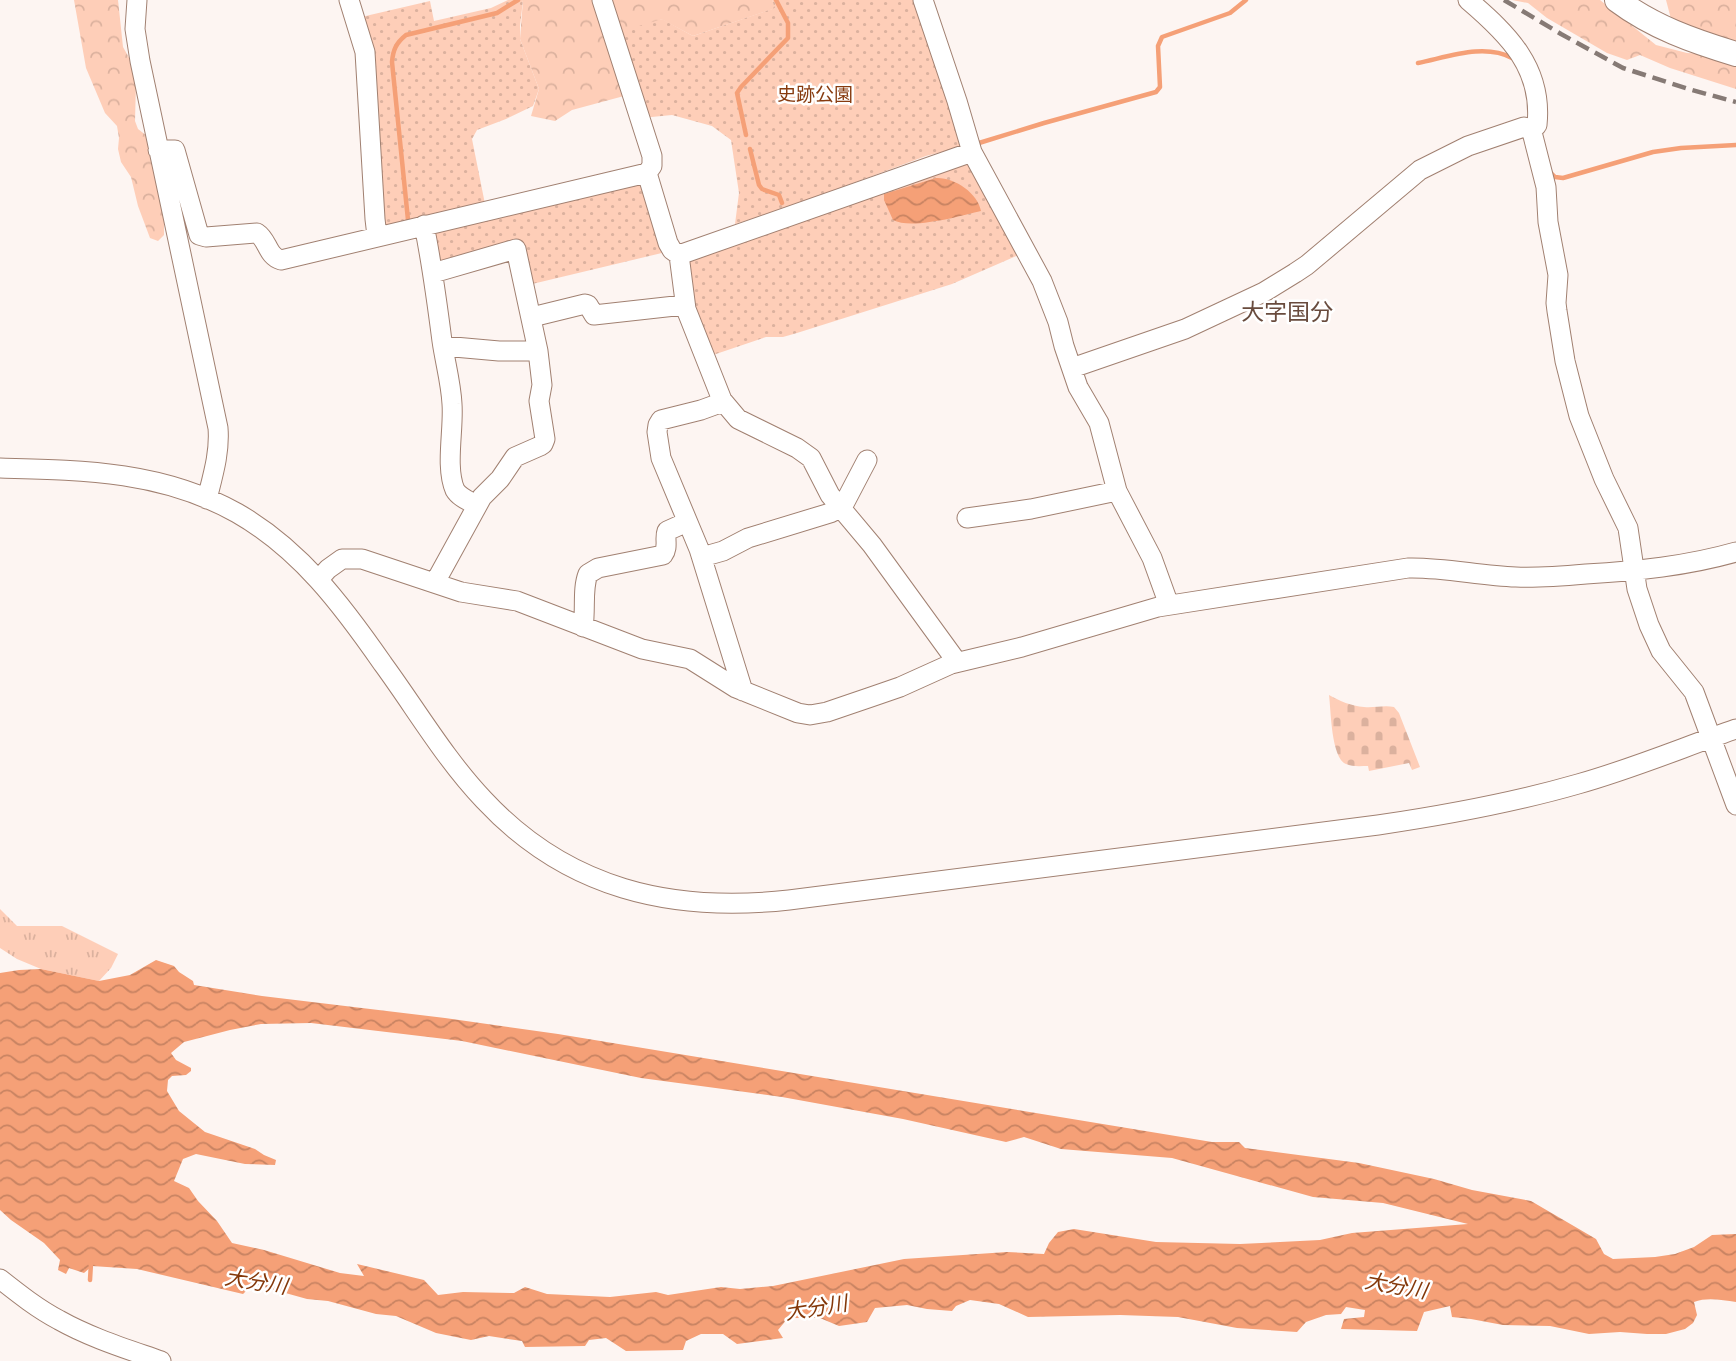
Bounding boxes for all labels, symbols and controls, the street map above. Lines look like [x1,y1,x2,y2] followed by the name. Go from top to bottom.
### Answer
[777,83,853,106] park label: 史跡公園
[1241,298,1333,326] district label: 大字国分
[223,1264,291,1300] water label: 大分川
[1363,1268,1431,1305] water label: 大分川
[783,1290,851,1326] water label: 大分川

